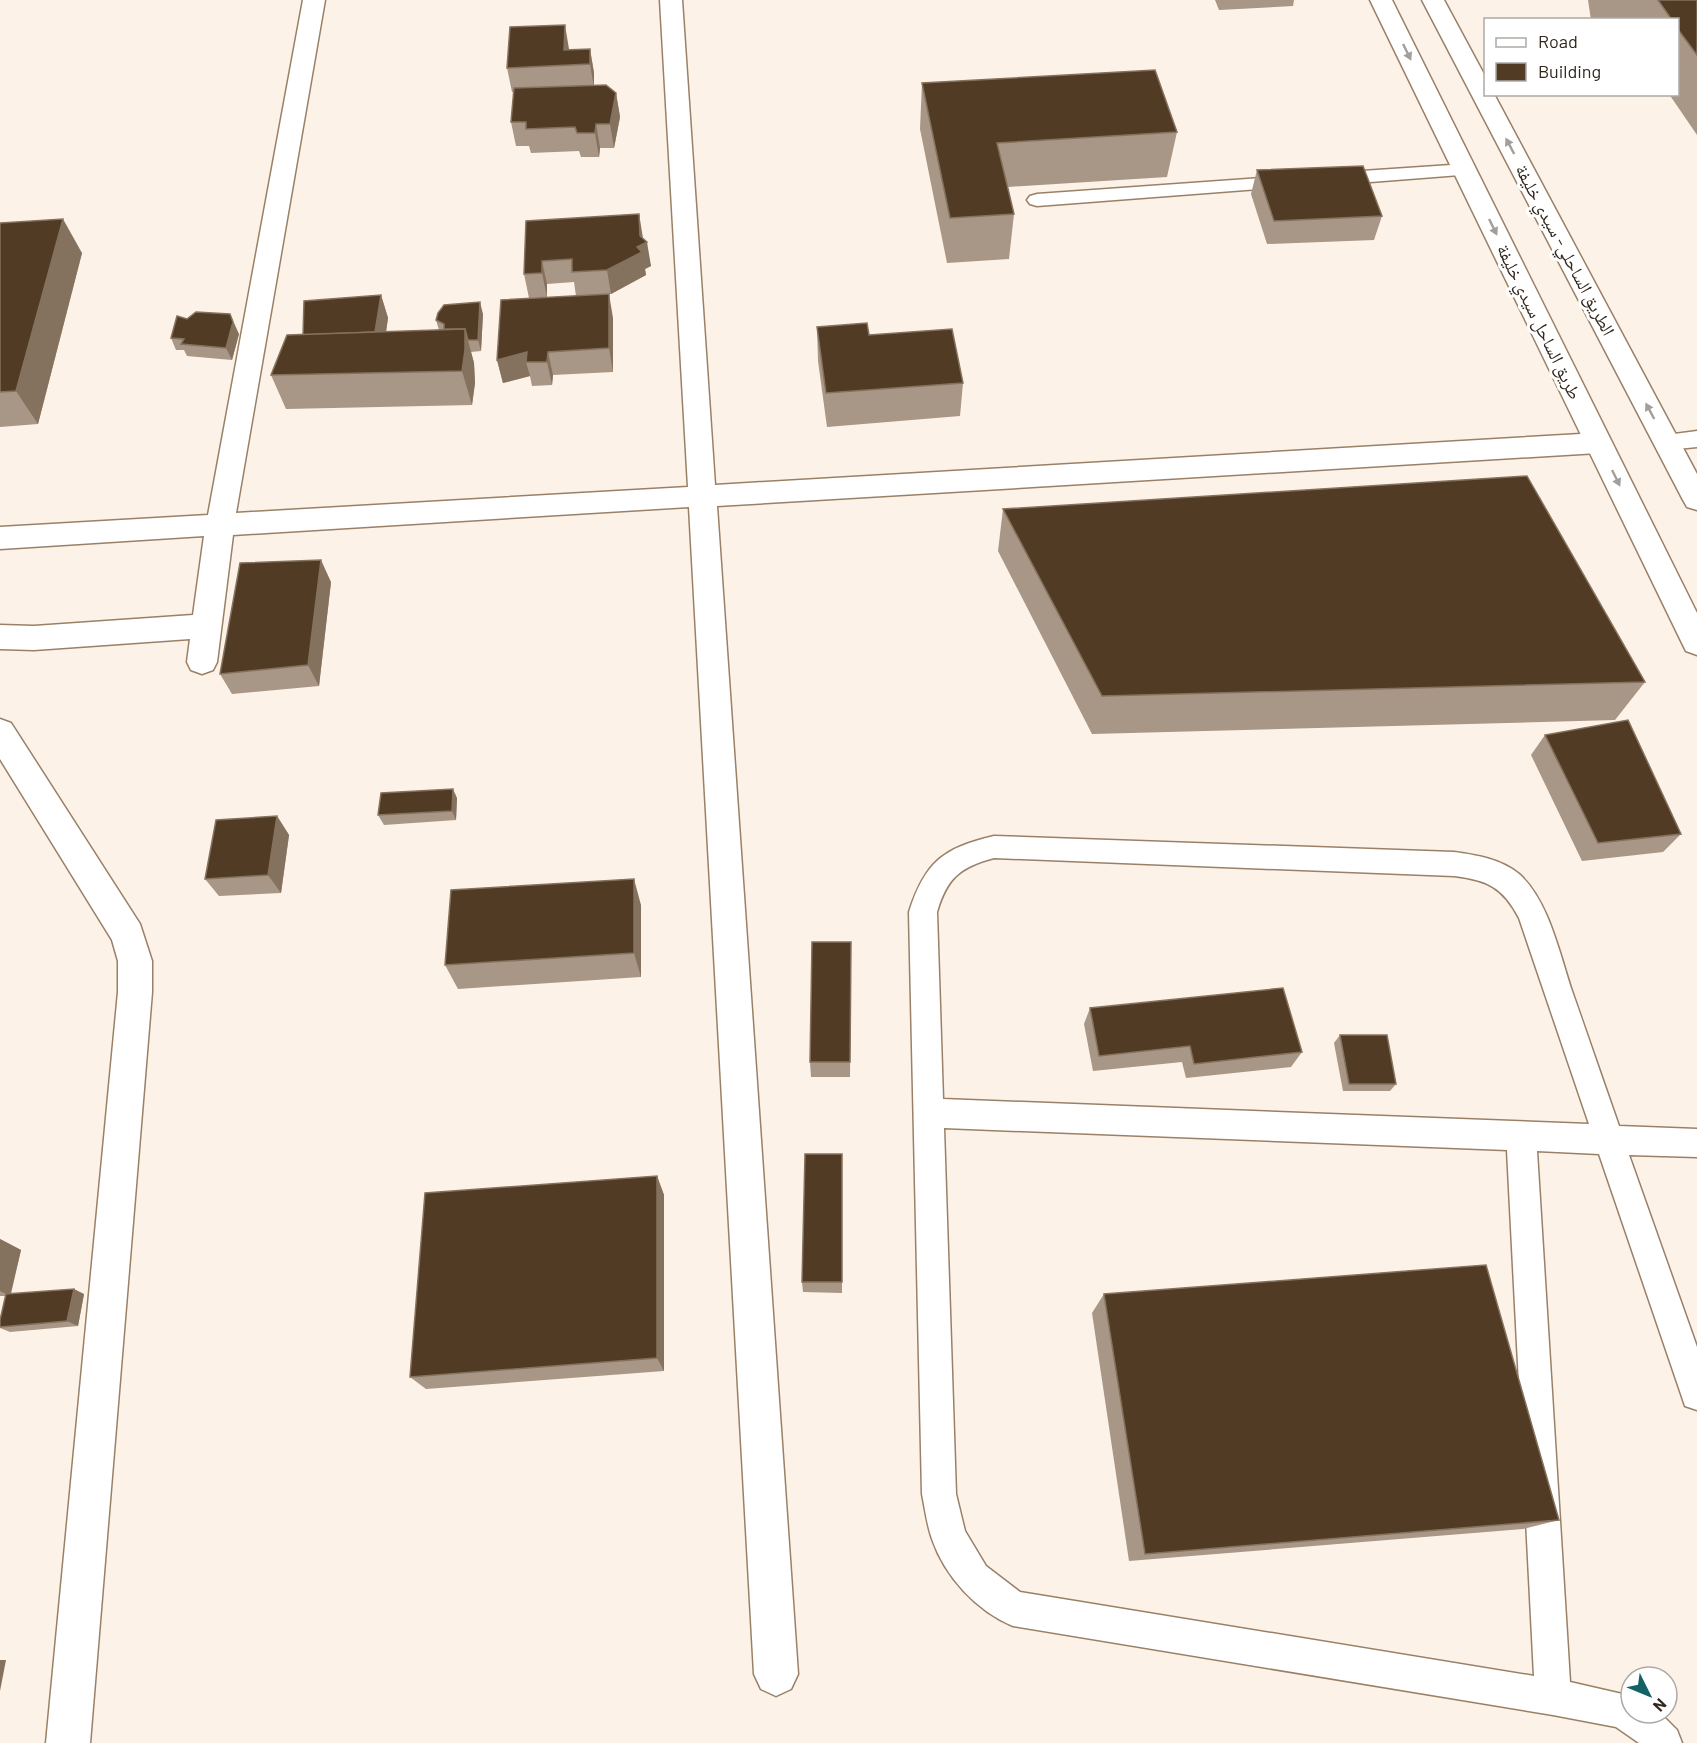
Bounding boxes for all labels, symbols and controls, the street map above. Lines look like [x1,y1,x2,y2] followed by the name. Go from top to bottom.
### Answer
[1484,18,1679,96] legend
[1538,30,1578,52] text: Road
[1403,44,1412,61] one-way arrow
[1538,60,1601,82] text: Building
[1505,137,1515,154] one-way arrow
[1507,160,1620,341] street label: الطريق الساحلي- سيدي خليفة
[1489,219,1498,236] one-way arrow
[1489,240,1587,405] street label: طريق الساحل سيدي خليفة
[1645,402,1655,419] one-way arrow
[1611,470,1620,487] one-way arrow
[1619,1665,1679,1725] north arrow
[1650,1695,1671,1716] text: N

